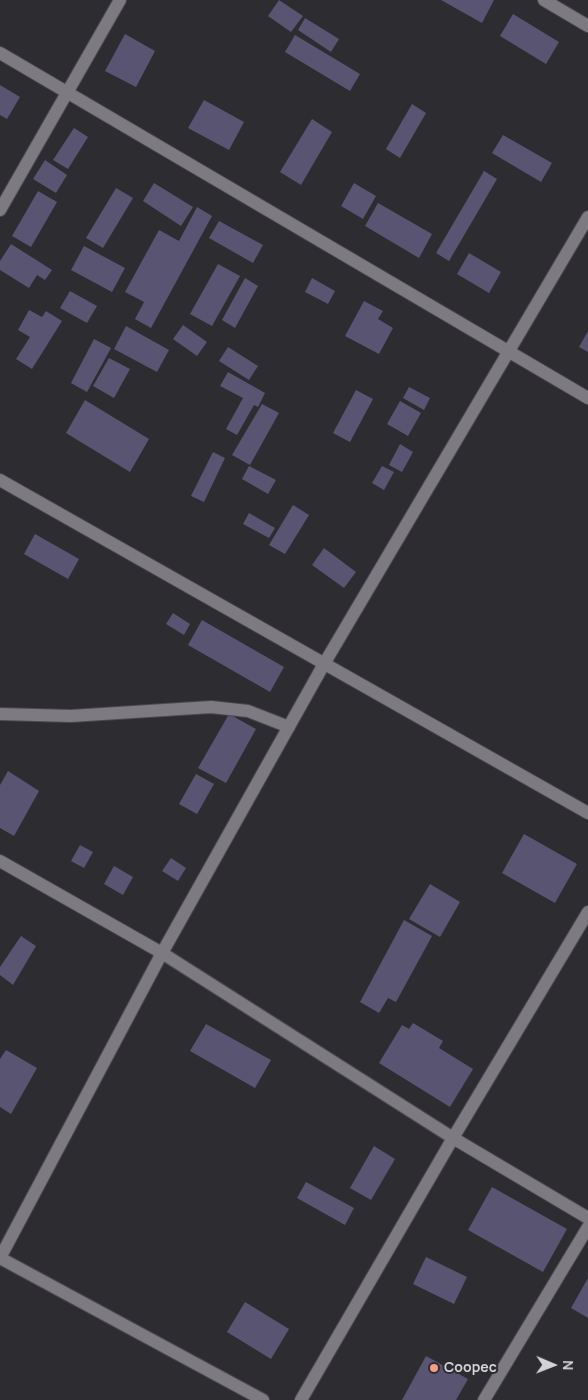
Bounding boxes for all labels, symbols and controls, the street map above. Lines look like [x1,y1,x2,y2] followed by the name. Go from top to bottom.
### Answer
[528,1340,578,1390] north arrow
[444,1360,497,1376] place label: Coopec
[559,1360,578,1370] text: N
[428,1362,440,1374] marker: Coopec

